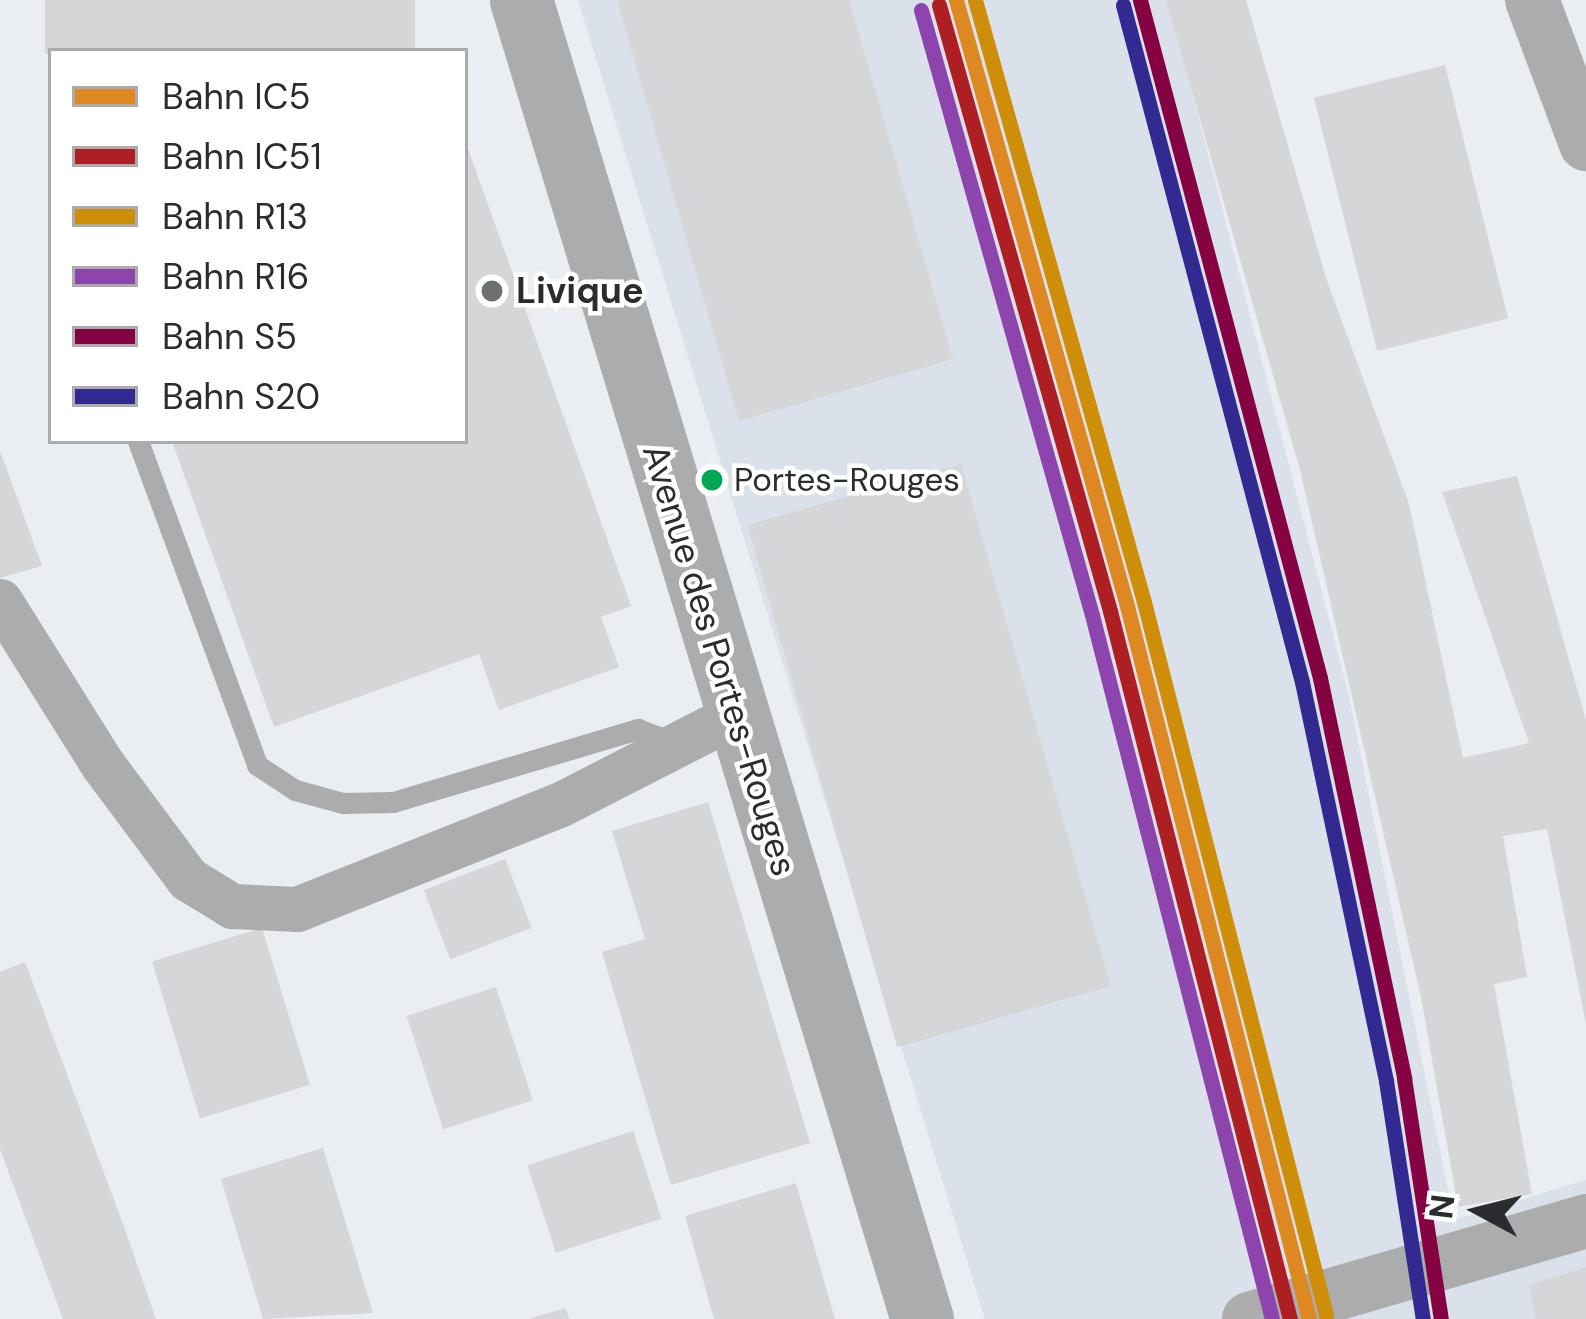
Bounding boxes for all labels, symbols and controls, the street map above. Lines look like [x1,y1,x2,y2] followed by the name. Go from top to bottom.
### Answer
[48,48,468,444] legend
[162,73,310,120] text: Bahn IC5
[162,133,322,180] text: Bahn IC51
[162,193,308,240] text: Bahn R13
[162,253,309,300] text: Bahn R16
[516,269,644,313] place label: Livique
[479,278,505,304] marker: Livique
[162,313,297,360] text: Bahn S5
[162,373,320,420] text: Bahn S20
[634,439,806,881] street label: Avenue des Portes-Rouges
[734,460,960,500] place label: Portes-Rouges
[701,469,723,491] marker: Portes-Rouges
[1418,1151,1538,1271] north arrow
[1419,1192,1465,1221] text: N

